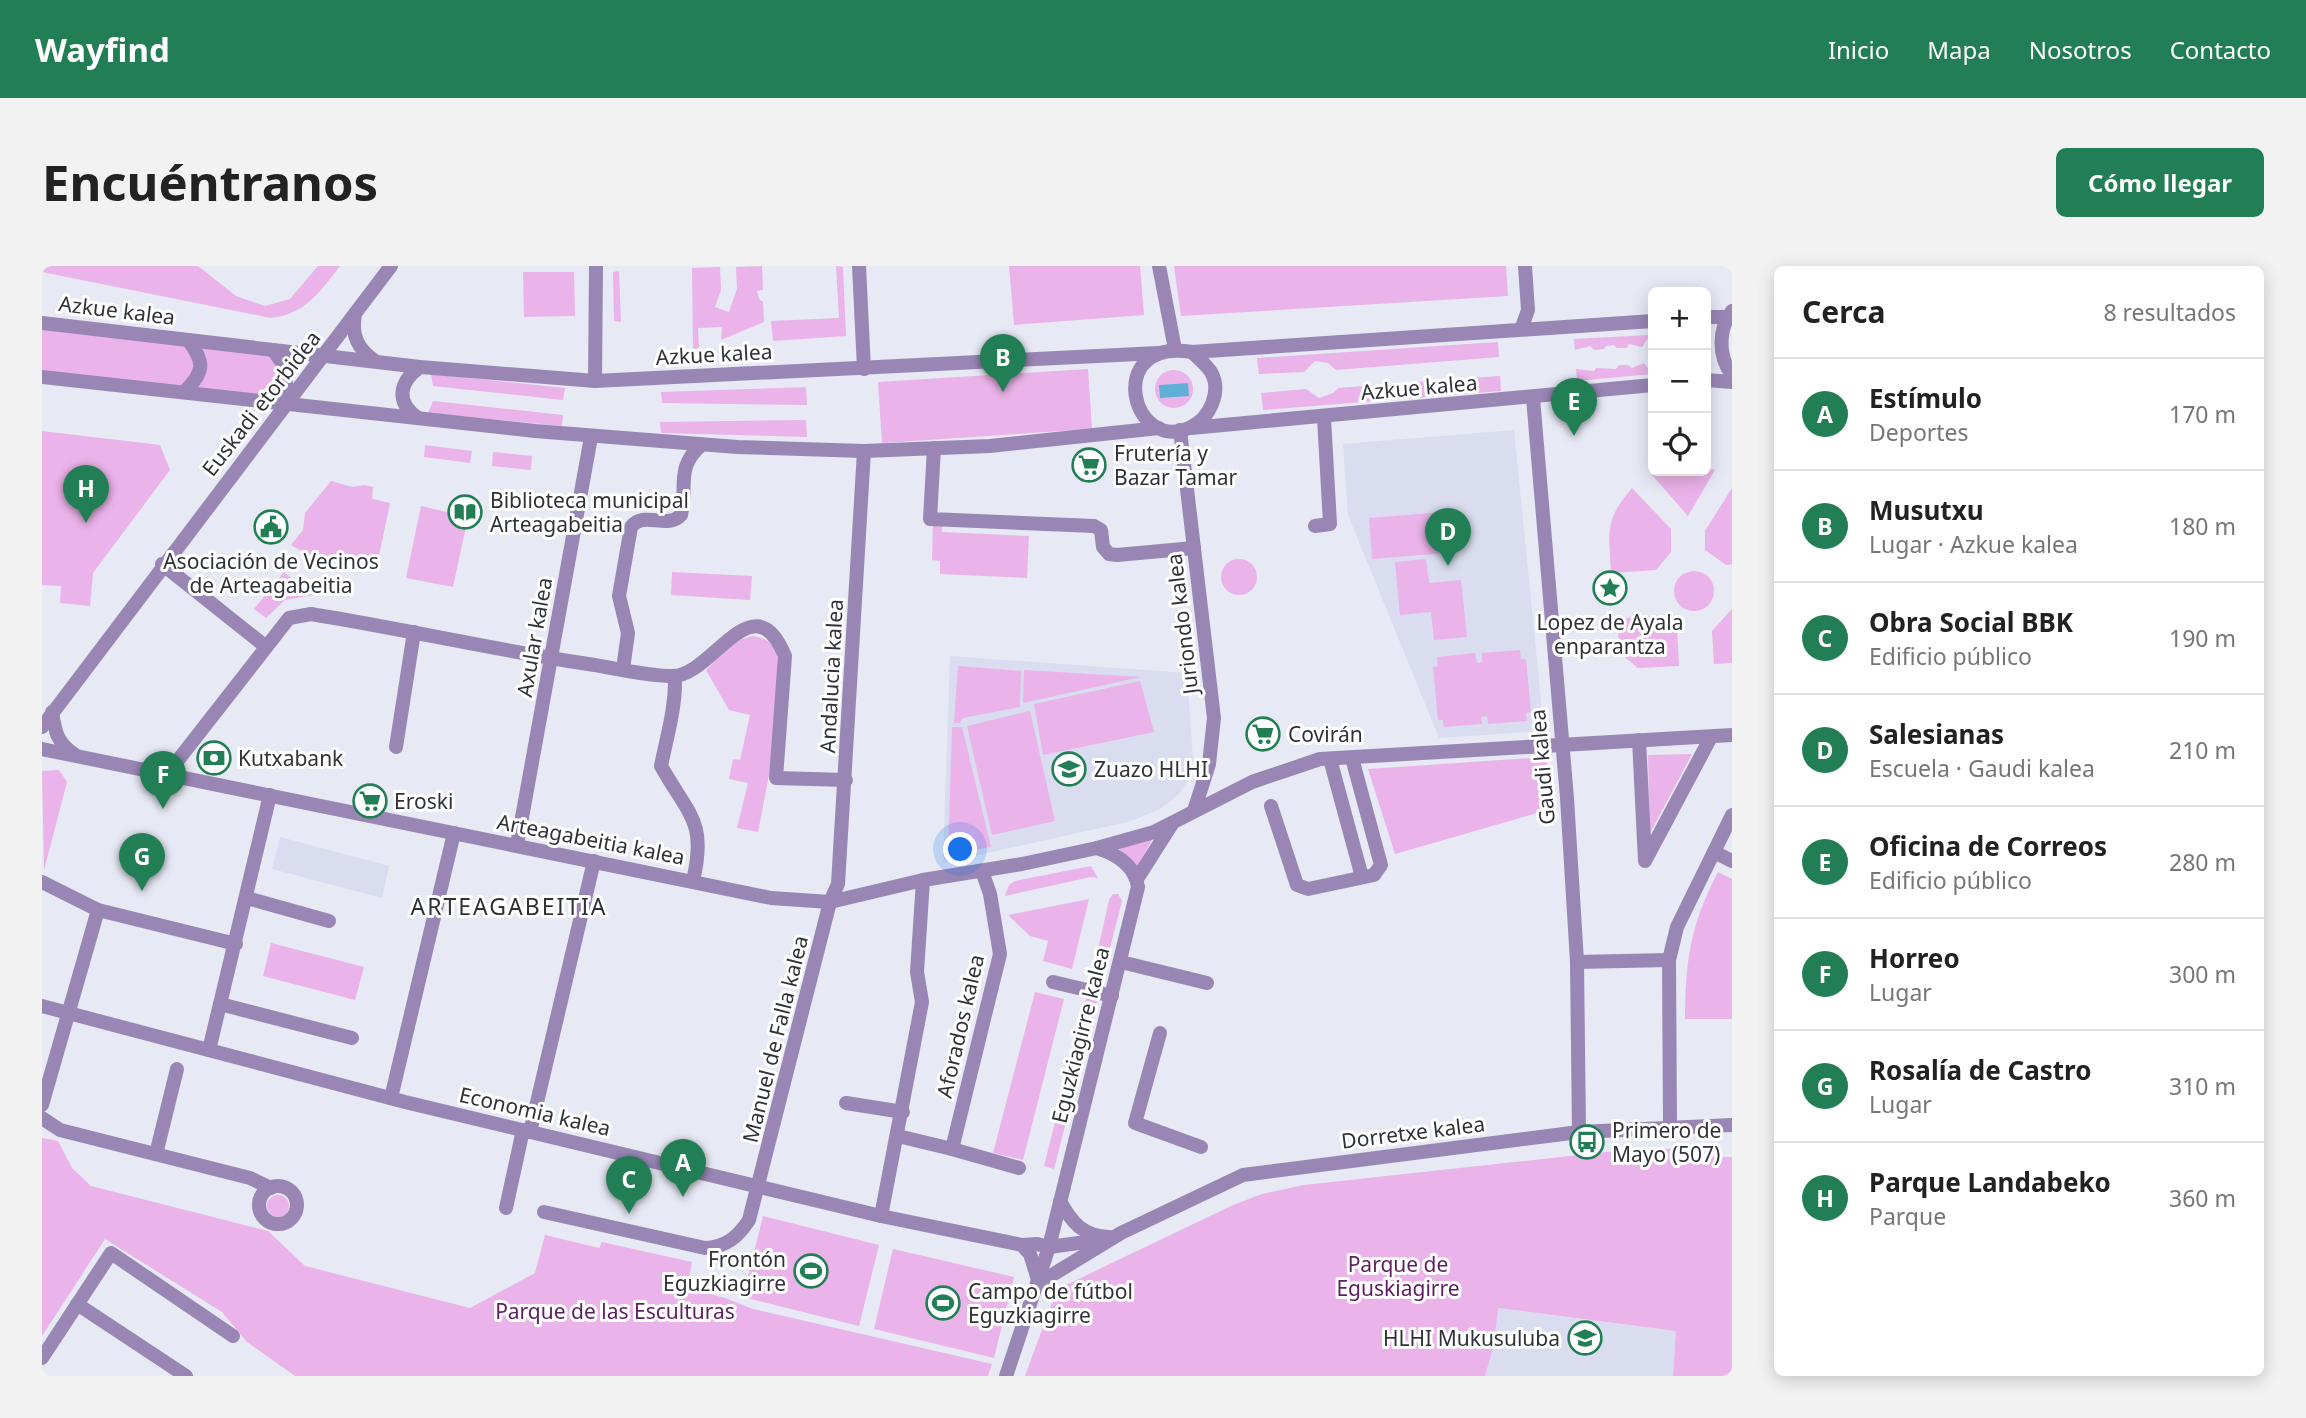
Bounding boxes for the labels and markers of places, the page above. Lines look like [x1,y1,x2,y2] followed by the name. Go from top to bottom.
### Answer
[980,334,1026,392] pin: B
[1551,378,1597,436] pin: E
[1114,439,1237,491] place label: Frutería y Bazar Tamar
[1070,446,1108,484] supermarket icon: Frutería y Bazar Tamar
[63,465,109,523] pin: H
[490,486,689,538] place label: Biblioteca municipal Arteagabeitia
[446,493,484,531] library icon: Biblioteca municipal Arteagabeitia
[252,508,290,546] public building icon: Asociación de Vecinos de Arteagabeitia
[1425,508,1471,566] pin: D
[163,547,379,599] place label: Asociación de Vecinos de Arteagabeitia
[1591,569,1629,607] place icon: Lopez de Ayala enparantza
[1537,608,1683,660] place label: Lopez de Ayala enparantza
[1244,715,1282,753] supermarket icon: Covirán
[1288,720,1363,748] place label: Covirán
[195,739,233,777] bank icon: Kutxabank
[238,744,344,772] place label: Kutxabank
[1050,750,1088,788] school or university icon: Zuazo HLHI
[140,751,186,809] pin: F
[1094,755,1208,783] place label: Zuazo HLHI
[351,782,389,820] supermarket icon: Eroski
[394,787,453,815] place label: Eroski
[119,833,165,891] pin: G
[1612,1116,1721,1168] place label: Primero de Mayo (507)
[1568,1123,1606,1161] bus stop icon: Primero de Mayo (507)
[660,1139,706,1197] pin: A
[606,1156,652,1214] pin: C
[663,1245,786,1297] place label: Frontón Eguzkiagirre
[792,1252,830,1290] sports icon: Frontón Eguzkiagirre
[968,1277,1133,1329] place label: Campo de fútbol Eguzkiagirre
[924,1284,962,1322] sports icon: Campo de fútbol Eguzkiagirre
[1566,1319,1604,1357] school or university icon: HLHI Mukusuluba
[1383,1324,1560,1352] place label: HLHI Mukusuluba

